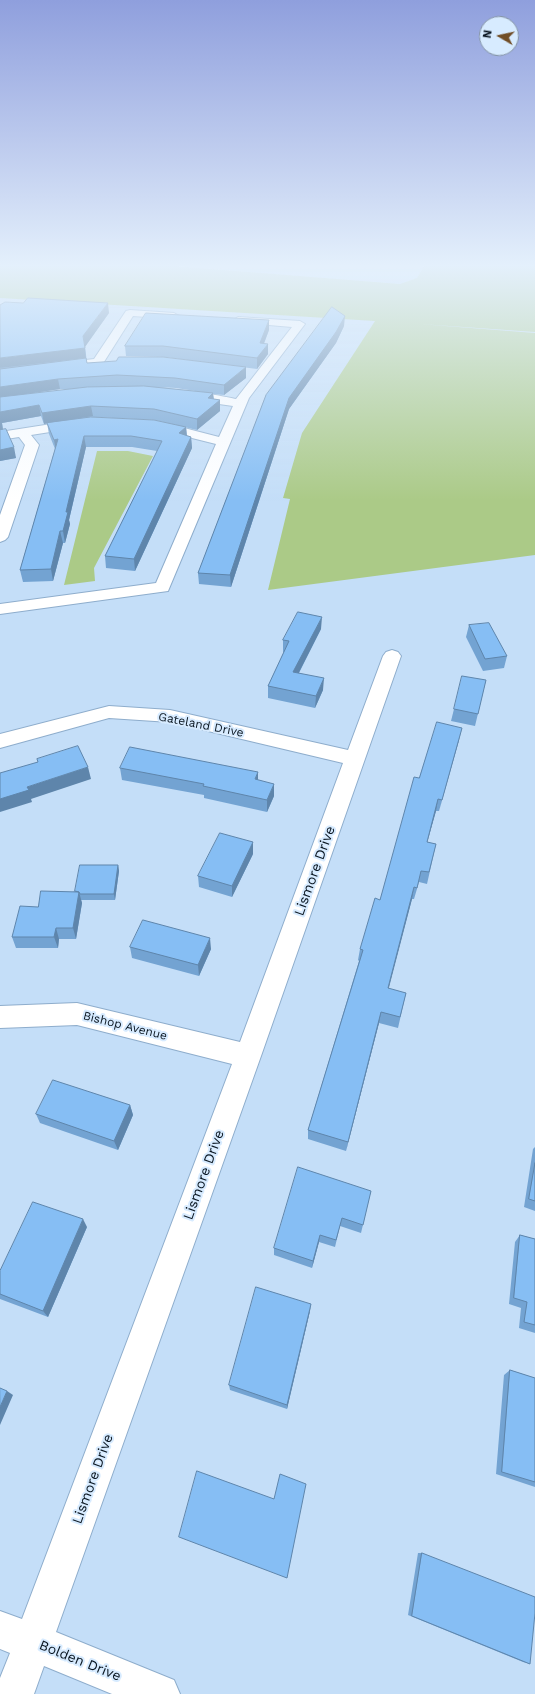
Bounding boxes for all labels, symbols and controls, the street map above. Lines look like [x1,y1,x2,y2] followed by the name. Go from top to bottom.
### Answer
[479,16,519,56] north arrow
[481,29,495,39] text: N
[157,710,245,740] street label: Gateland Drive
[291,824,339,918] street label: Lismore Drive
[82,1009,168,1043] street label: Bishop Avenue
[180,1128,228,1222] street label: Lismore Drive
[69,1432,117,1526] street label: Lismore Drive
[37,1637,123,1685] street label: Bolden Drive

